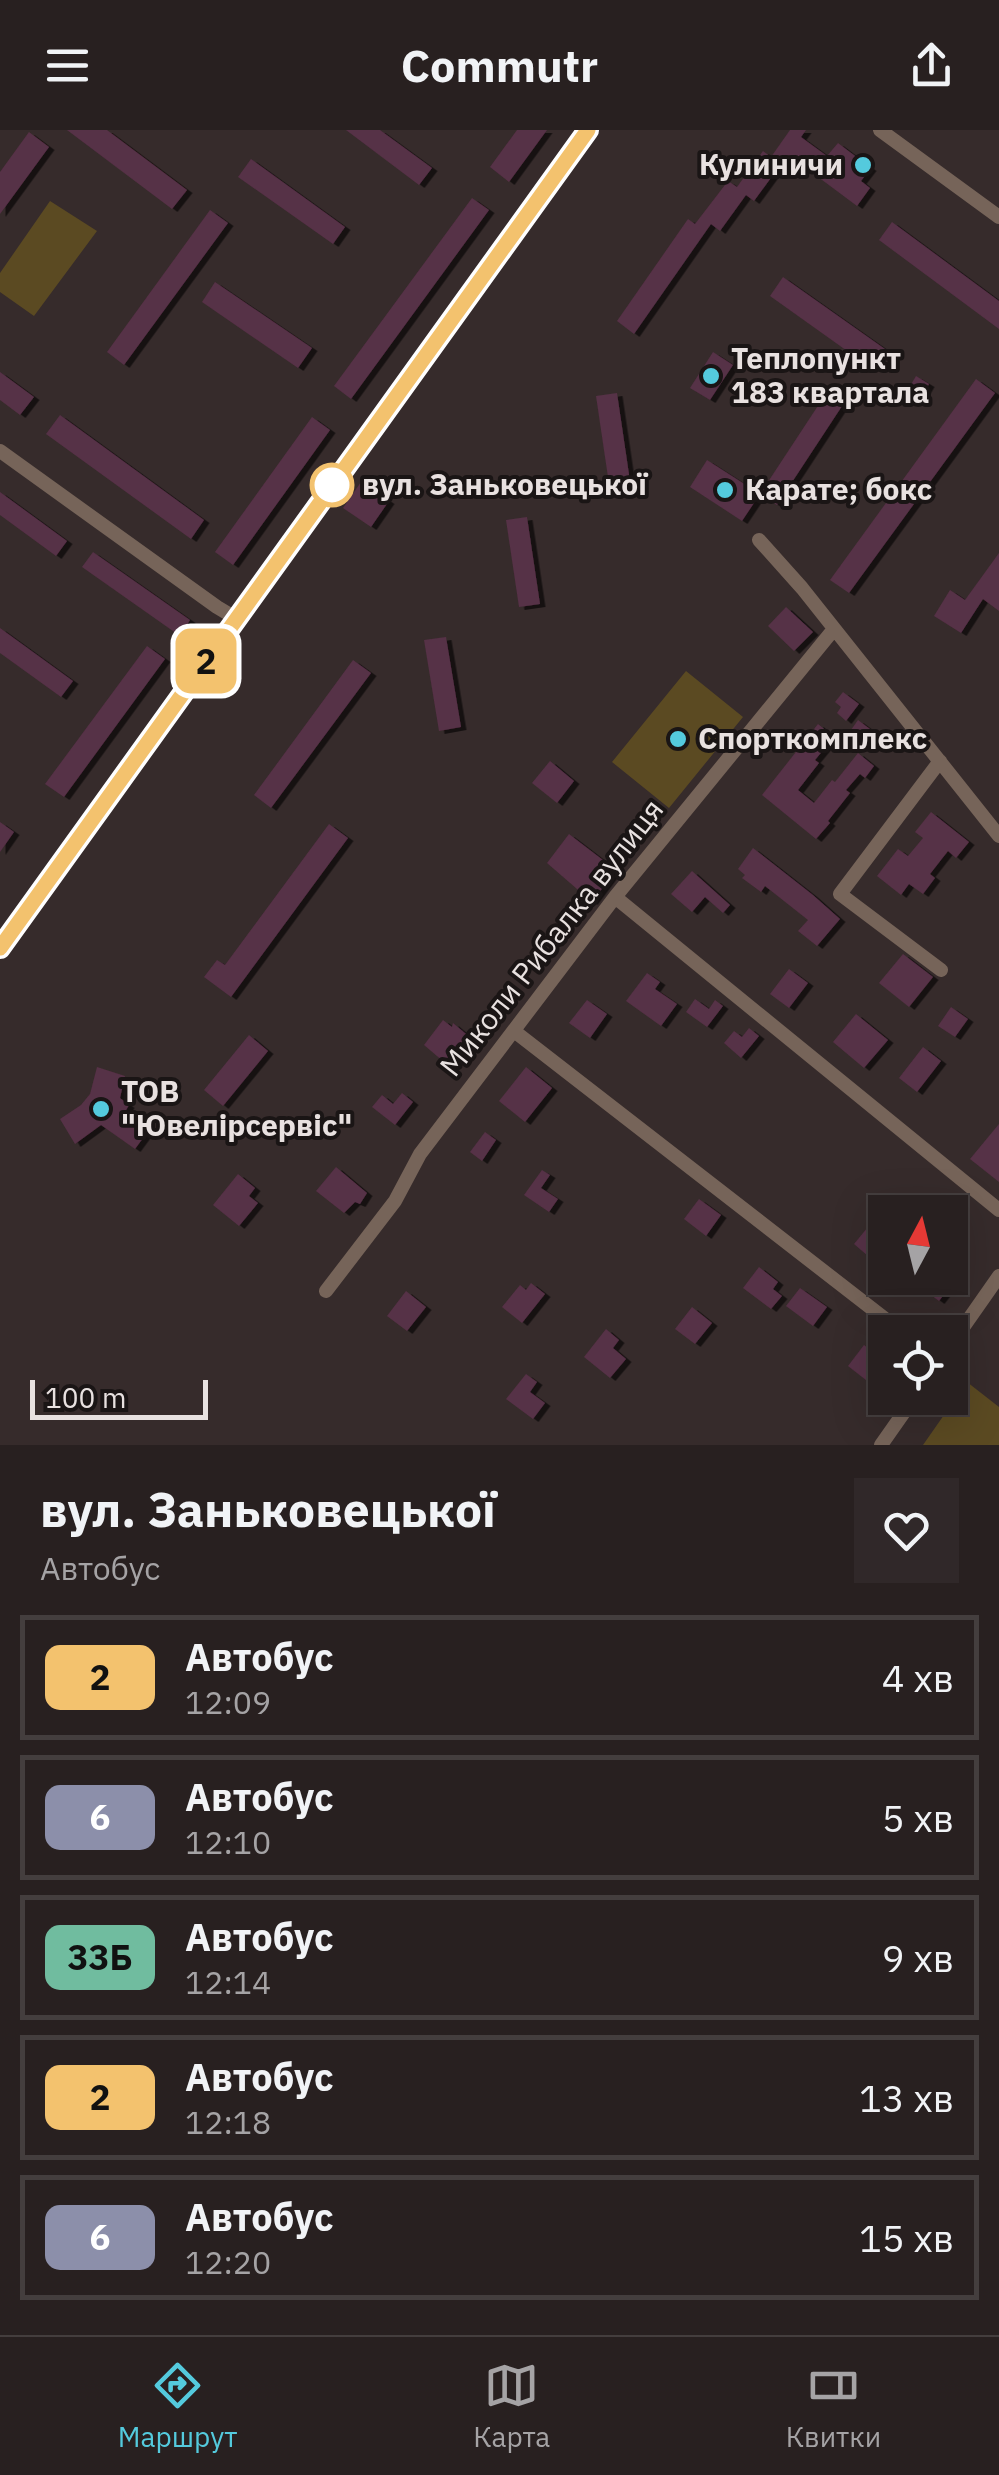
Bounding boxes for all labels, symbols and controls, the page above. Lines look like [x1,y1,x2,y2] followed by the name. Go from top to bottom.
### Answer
[401,36,598,94] text: Commutr
[40,38,95,93] icon: menu
[904,38,959,93] icon: share
[699,144,843,183] place label: Кулиничи
[852,154,874,176] marker: Кулиничи
[731,338,929,411] place label: Теплопункт 183 квартала
[700,365,722,387] marker: Теплопункт 183 квартала
[311,464,353,506] marker: вул. Заньковецької
[362,464,648,503] place label: вул. Заньковецької
[745,469,932,508] place label: Карате; бокс
[714,479,736,501] marker: Карате; бокс
[174,628,238,694] line badge: 2
[195,638,217,684] text: 2
[698,718,927,757] place label: Спорткомплекс
[667,728,689,750] marker: Спорткомплекс
[430,791,671,1084] street label: Миколи Рибалка вулиця
[121,1071,352,1144] place label: ТОВ "Ювелірсервіс"
[90,1098,112,1120] marker: ТОВ "Ювелірсервіс"
[868,1195,968,1295] north arrow
[868,1195,968,1415] map controls
[868,1315,968,1415] button: locate
[30,1375,208,1420] scale bar
[45,1379,126,1416] text: 100 m
[40,1478,496,1540] text: вул. Заньковецької
[854,1478,959,1583] button: heart
[40,1547,160,1589] text: Автобус
[185,1632,334,1681] text: Автобус
[882,1653,954,1702] text: 4 хв
[89,1654,111,1700] text: 2
[185,1681,271,1723] text: 12:09
[185,1772,334,1821] text: Автобус
[882,1793,954,1842] text: 5 хв
[89,1794,111,1840] text: 6
[185,1821,271,1863] text: 12:10
[185,1912,334,1961] text: Автобус
[882,1933,954,1982] text: 9 хв
[68,1934,133,1980] text: 33Б
[185,1961,271,2003] text: 12:14
[185,2052,334,2101] text: Автобус
[859,2073,954,2122] text: 13 хв
[89,2074,111,2120] text: 2
[185,2101,271,2143] text: 12:18
[185,2192,334,2241] text: Автобус
[859,2213,954,2262] text: 15 хв
[89,2214,111,2260] text: 6
[185,2241,271,2283] text: 12:20
[118,2358,238,2455] tab: Маршрут
[473,2358,550,2455] tab: Карта
[786,2358,881,2455] tab: Квитки

